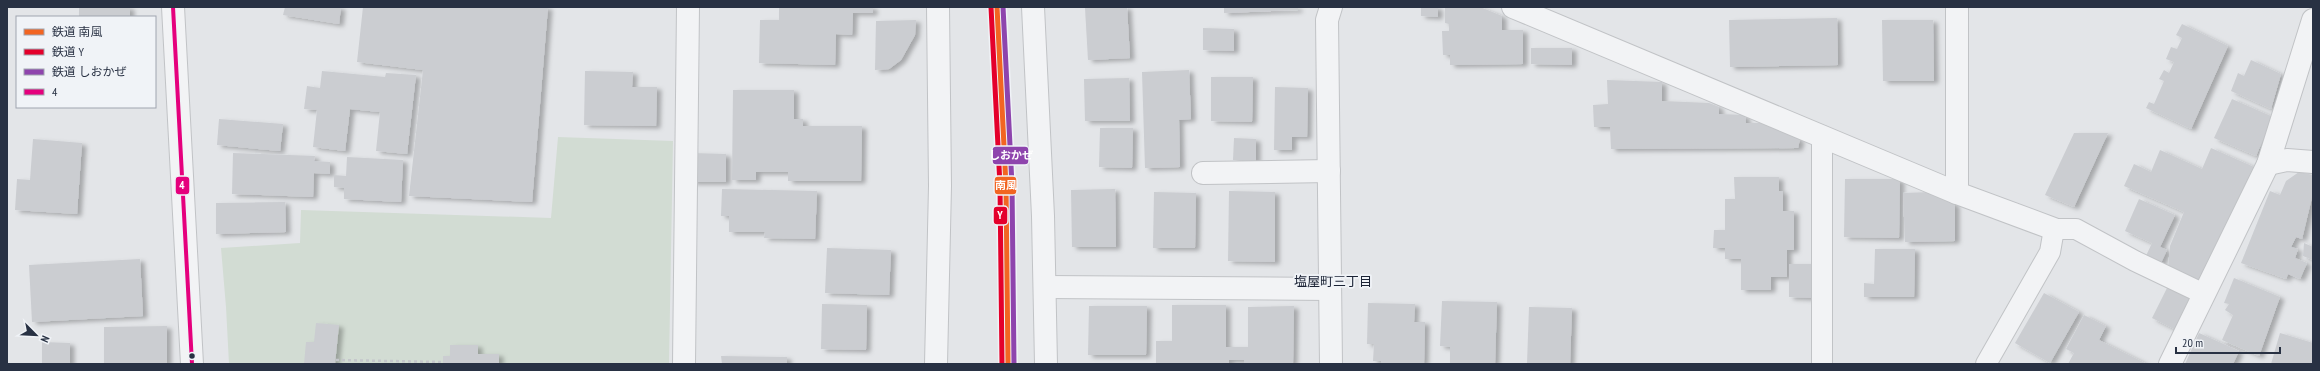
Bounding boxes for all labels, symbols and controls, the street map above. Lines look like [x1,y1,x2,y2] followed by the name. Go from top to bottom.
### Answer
[16,16,156,108] legend
[52,24,103,39] text: 鉄道 南風
[52,44,85,59] text: 鉄道 Y
[52,64,127,79] text: 鉄道 しおかぜ
[52,84,58,99] text: 4
[992,146,1029,165] line badge: しおかぜ
[989,148,1033,162] text: しおかぜ
[175,176,190,195] line badge: 4
[994,176,1017,195] line badge: 南風
[179,178,185,192] text: 4
[995,178,1017,192] text: 南風
[993,206,1008,225] line badge: Y
[996,208,1003,222] text: Y
[1294,273,1372,290] district label: 塩屋町三丁目
[16,315,56,355] north arrow
[2176,329,2280,355] scale bar
[38,334,53,345] text: N
[2182,335,2203,350] text: 20 m
[187,351,197,361] unlabelled marker

